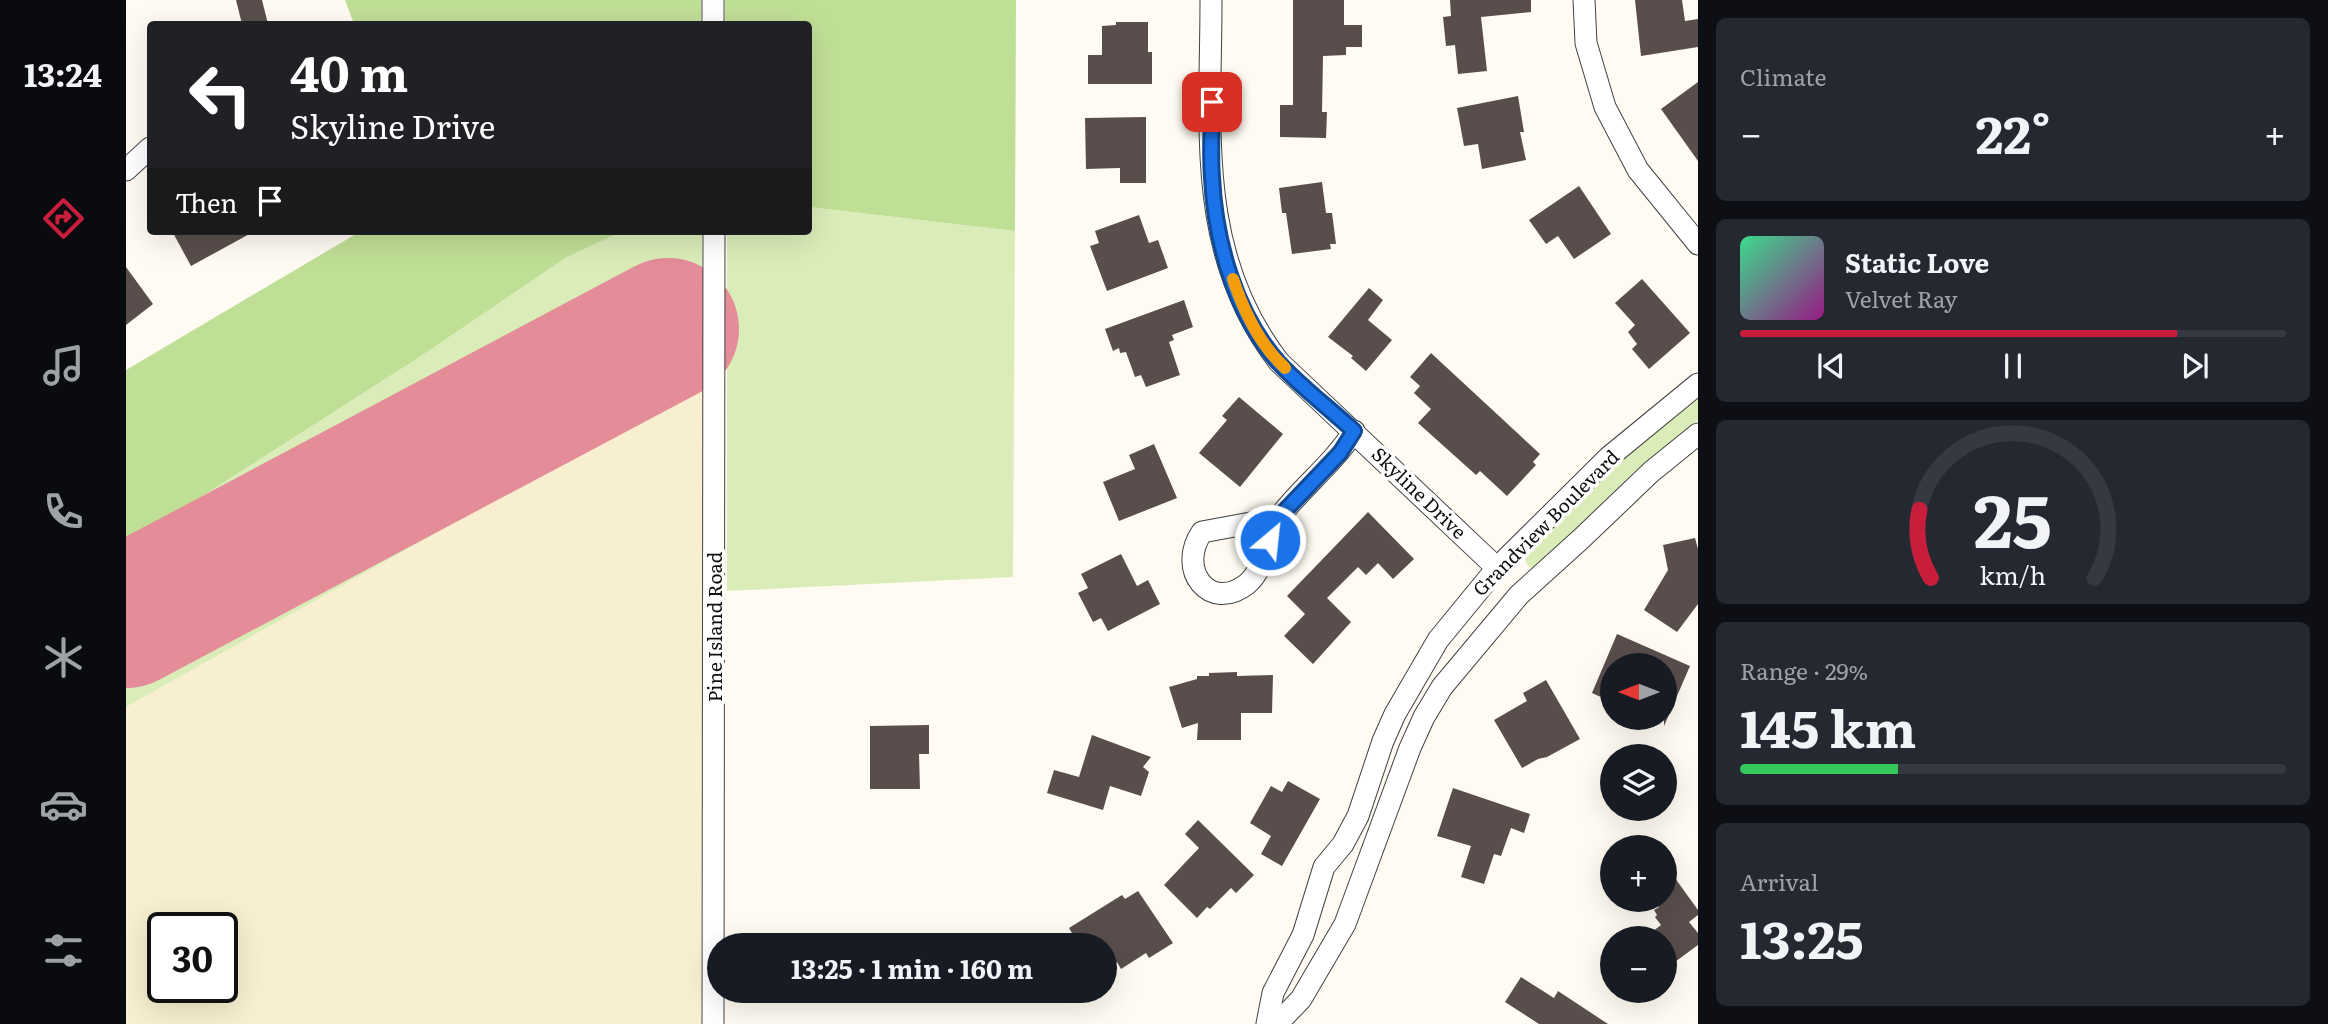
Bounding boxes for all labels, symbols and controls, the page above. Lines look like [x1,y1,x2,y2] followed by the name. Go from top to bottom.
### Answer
[290,34,408,107] text: 40 m
[24,49,102,97] text: 13:24
[175,49,266,140] icon: left
[1740,59,1826,93] text: Climate
[1182,72,1242,132] pin
[1193,83,1231,121] icon: arrive
[1975,93,2051,170] text: 22°
[290,101,495,149] text: Skyline Drive
[1740,103,1762,160] text: −
[2264,103,2286,160] text: +
[175,182,237,221] text: Then
[251,182,289,220] icon: arrive
[39,194,88,243] icon: directions
[1845,242,1989,281] text: Static Love
[1845,281,1957,315] text: Velvet Ray
[39,341,88,390] icon: music
[1812,347,1850,385] icon: previous
[1994,347,2032,385] icon: pause
[2176,347,2214,385] icon: next
[1366,440,1473,545] street label: Skyline Drive
[1466,442,1625,602] street label: Grandview Boulevard
[1974,462,2052,570] text: 25
[39,487,88,536] icon: phone
[1233,503,1307,577] position arrow
[700,551,728,702] street label: Pine Island Road
[1980,556,2046,593] text: km/h
[39,633,88,682] icon: climate
[1600,653,1676,730] north arrow
[1600,653,1677,1003] map controls
[1740,653,1868,687] text: Range · 29%
[1740,687,1916,764] text: 145 km
[1600,744,1677,821] button: layers
[39,780,88,829] icon: car
[1600,835,1677,912] button: +
[1740,864,1819,898] text: Arrival
[1740,898,1863,975] text: 13:25
[147,912,238,1003] speed limit sign: 30
[39,926,88,975] icon: filters
[1600,926,1677,1003] button: −
[791,948,1033,987] text: 13:25 · 1 min · 160 m

